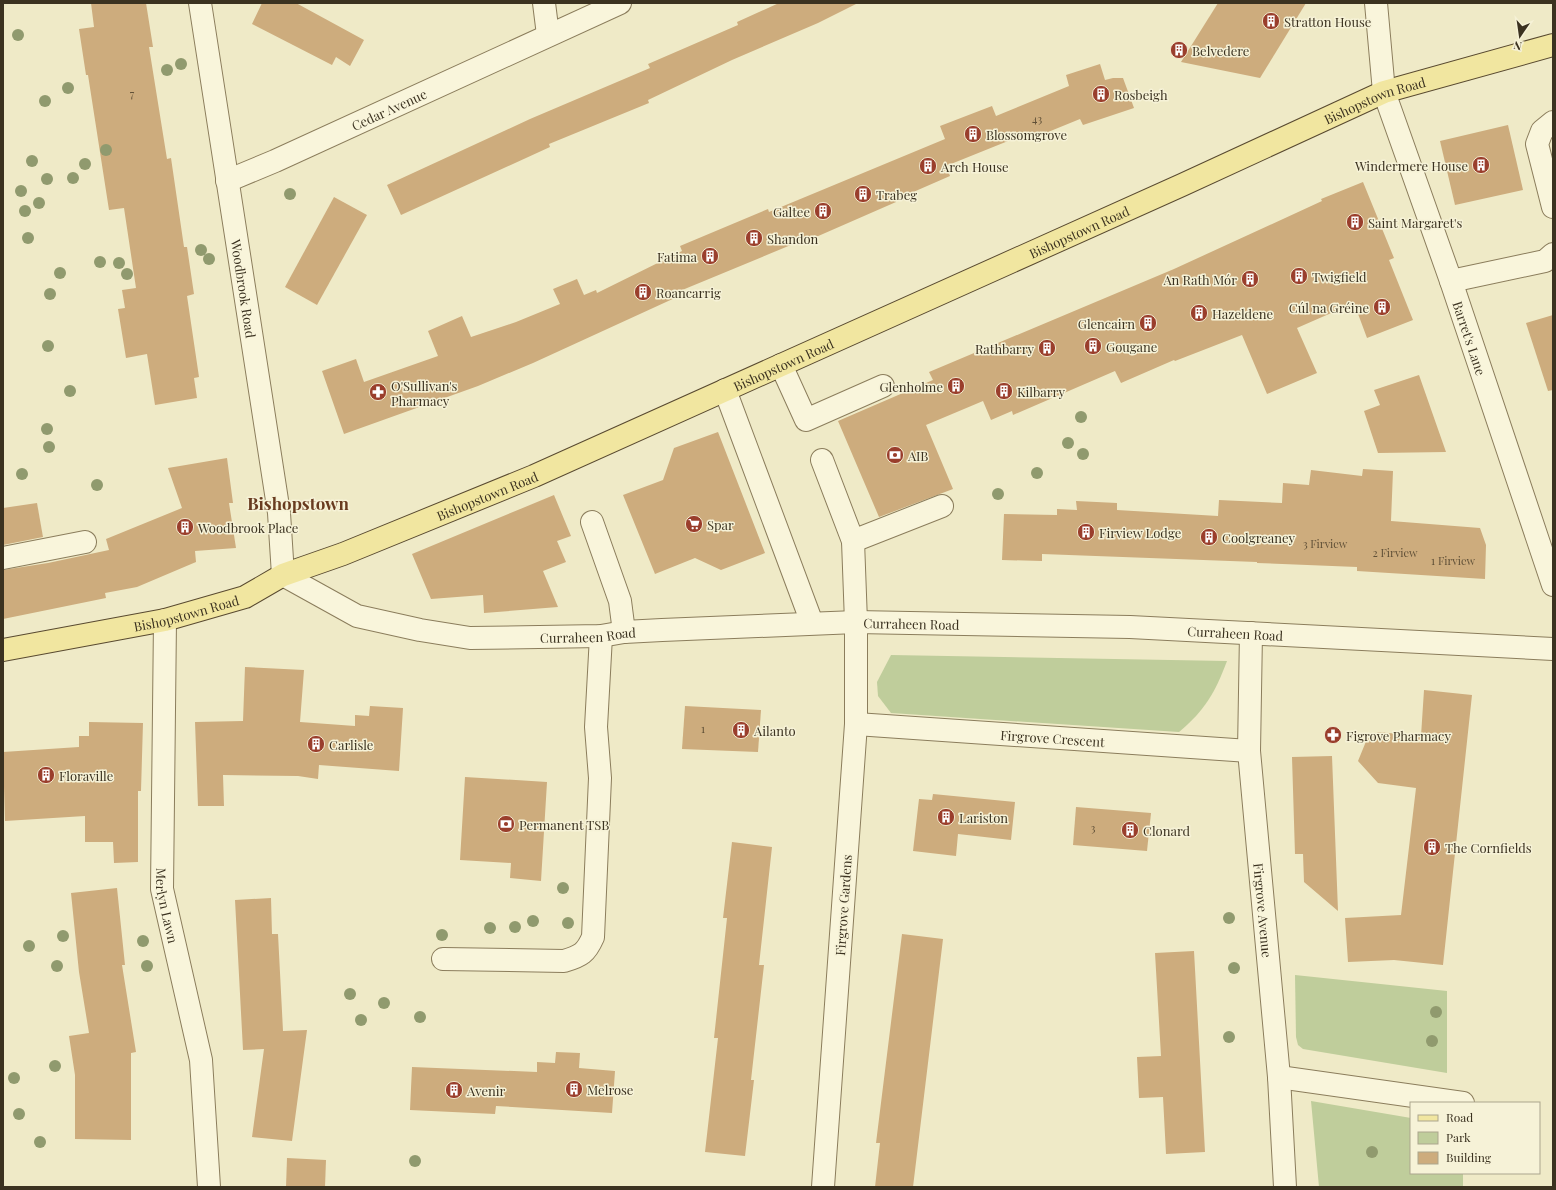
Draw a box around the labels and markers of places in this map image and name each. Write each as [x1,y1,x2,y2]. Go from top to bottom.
building icon: Stratton House [1261,11,1281,31]
place label: Stratton House [1284,13,1372,30]
building icon: Belvedere [1169,40,1189,60]
place label: Belvedere [1192,42,1250,59]
building icon: Rosbeigh [1091,84,1111,104]
place label: Rosbeigh [1114,86,1168,103]
building icon: Blossomgrove [963,124,983,144]
place label: Blossomgrove [986,126,1068,143]
building icon: Windermere House [1471,155,1491,175]
building icon: Arch House [918,156,938,176]
place label: Windermere House [1354,157,1468,174]
place label: Arch House [940,158,1009,175]
building icon: Trabeg [853,184,873,204]
place label: Trabeg [876,186,917,203]
building icon: Galtee [813,201,833,221]
place label: Galtee [773,203,810,220]
building icon: Saint Margaret's [1345,212,1365,232]
place label: Saint Margaret's [1368,214,1463,231]
building icon: Shandon [744,228,764,248]
place label: Shandon [767,230,819,247]
building icon: Fatima [700,246,720,266]
place label: Fatima [657,248,698,265]
building icon: Twigfield [1289,266,1309,286]
place label: Twigfield [1312,268,1367,285]
building icon: An Rath Mór [1240,269,1260,289]
place label: An Rath Mór [1162,271,1237,288]
building icon: Roancarrig [633,282,653,302]
place label: Roancarrig [656,284,721,301]
building icon: Cúl na Gréine [1372,297,1392,317]
place label: Cúl na Gréine [1289,299,1369,316]
building icon: Hazeldene [1189,303,1209,323]
place label: Hazeldene [1212,305,1273,322]
building icon: Glencairn [1138,313,1158,333]
place label: Glencairn [1078,315,1135,332]
building icon: Gougane [1083,336,1103,356]
building icon: Rathbarry [1037,338,1057,358]
place label: Gougane [1106,338,1158,355]
place label: Rathbarry [975,340,1034,357]
building icon: Glenholme [946,376,966,396]
place label: O'Sullivan's Pharmacy [391,377,458,409]
place label: Glenholme [880,378,943,395]
building icon: Kilbarry [994,381,1014,401]
pharmacy icon: O'Sullivan's Pharmacy [368,382,388,402]
place label: Kilbarry [1017,383,1065,400]
bank icon: AIB [885,445,905,465]
place label: AIB [907,447,928,464]
supermarket icon: Spar [684,514,704,534]
place label: Spar [707,516,734,533]
building icon: Woodbrook Place [175,517,195,537]
place label: Woodbrook Place [197,519,299,536]
building icon: Firview Lodge [1076,522,1096,542]
place label: Firview Lodge [1099,524,1182,541]
building icon: Coolgreaney [1199,527,1219,547]
place label: Coolgreaney [1222,529,1295,546]
building icon: Ailanto [731,720,751,740]
place label: Ailanto [753,722,796,739]
pharmacy icon: Figrove Pharmacy [1323,725,1343,745]
place label: Figrove Pharmacy [1346,727,1451,744]
building icon: Carlisle [306,734,326,754]
place label: Carlisle [329,736,374,753]
building icon: Floraville [36,765,56,785]
place label: Floraville [59,767,114,784]
building icon: Lariston [936,807,956,827]
place label: Lariston [959,809,1008,826]
bank icon: Permanent TSB [496,814,516,834]
place label: Permanent TSB [519,816,609,833]
building icon: Clonard [1120,820,1140,840]
place label: Clonard [1143,822,1190,839]
building icon: The Cornfields [1422,837,1442,857]
place label: The Cornfields [1445,839,1532,856]
building icon: Melrose [564,1079,584,1099]
building icon: Avenir [444,1080,464,1100]
place label: Melrose [587,1081,634,1098]
place label: Avenir [466,1082,506,1099]

